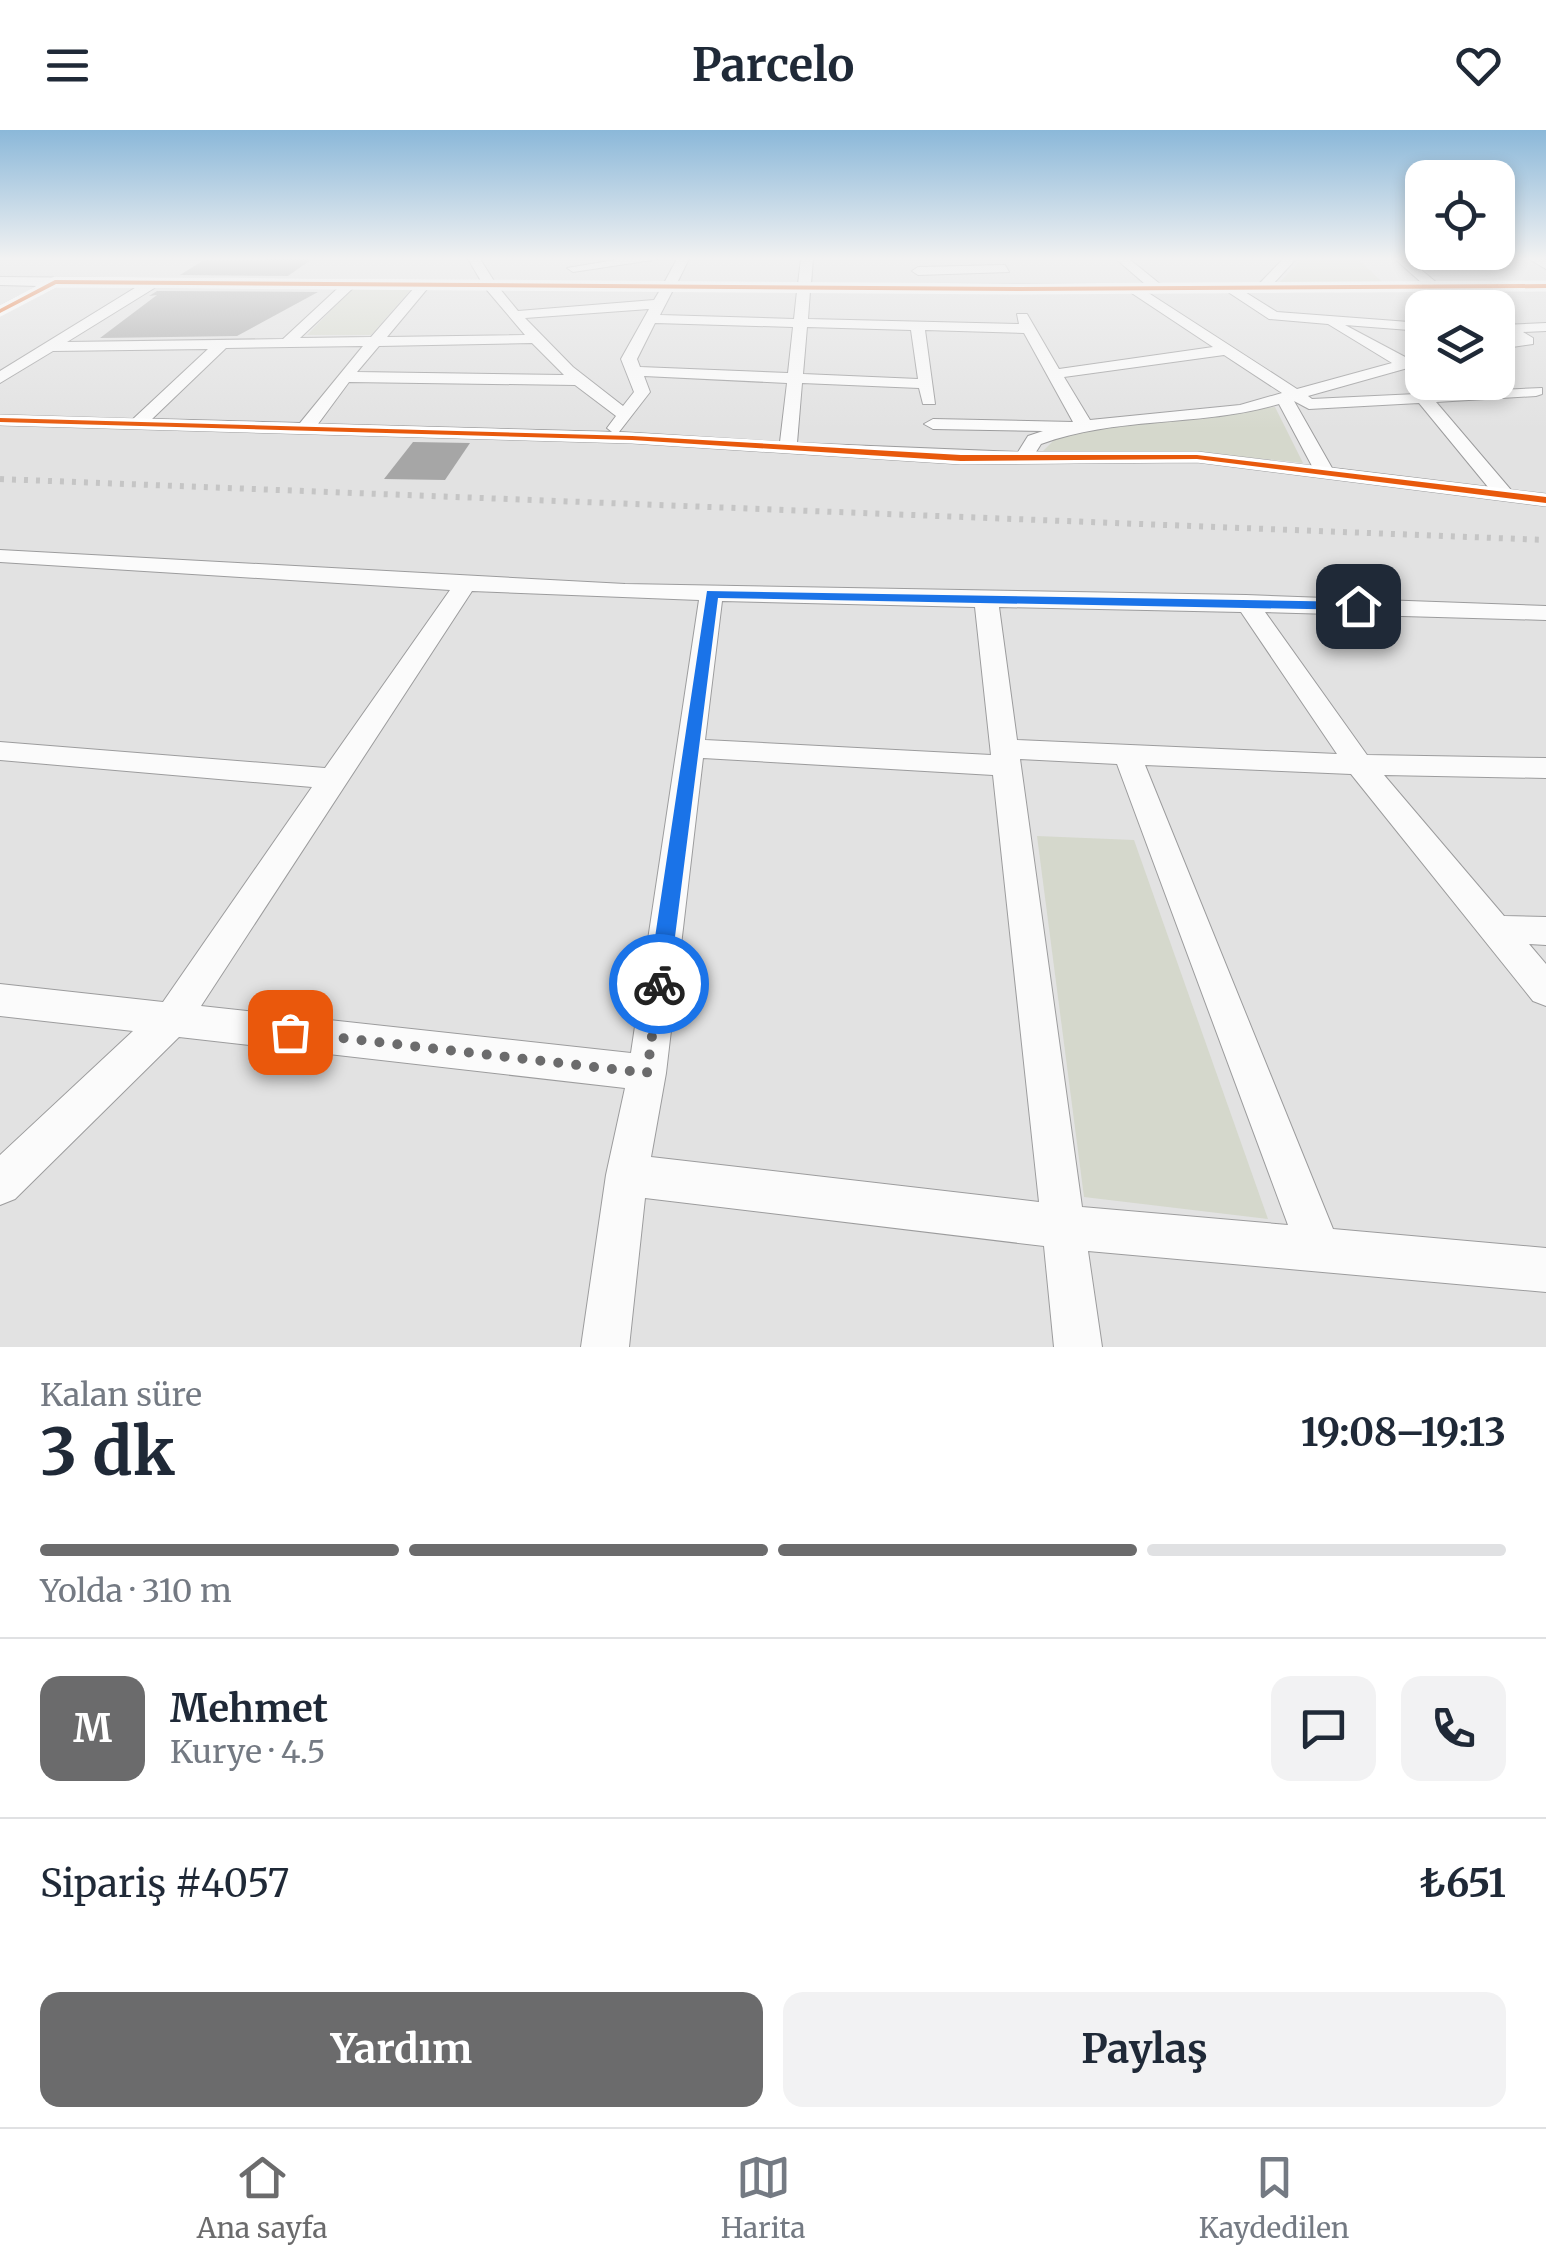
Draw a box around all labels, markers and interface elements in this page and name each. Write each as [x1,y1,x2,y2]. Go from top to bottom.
text: Parcelo [692,37,854,93]
icon: menu [40,38,95,93]
icon: heart [1451,38,1506,93]
map controls [1405,160,1515,400]
button: locate [1405,160,1515,270]
button: layers [1405,290,1515,400]
pin [1316,564,1401,649]
icon: home [1331,579,1386,634]
courier [609,934,709,1034]
icon: bike [632,957,687,1012]
pin [248,990,333,1075]
icon: bag [263,1005,318,1060]
text: Kalan süre [40,1375,202,1415]
text: 19:08–19:13 [1301,1409,1506,1456]
text: 3 dk [40,1411,175,1493]
text: Yolda · 310 m [40,1571,232,1611]
button: chat [1271,1676,1376,1781]
button: phone [1401,1676,1506,1781]
text: Mehmet [170,1685,328,1732]
text: M [73,1705,112,1752]
text: Kurye · 4.5 [170,1732,326,1772]
text: Sipariş #4057 [40,1860,289,1907]
text: ₺651 [1419,1860,1506,1907]
button: Yardım [40,1992,763,2107]
button: Paylaş [783,1992,1506,2107]
tab: Ana sayfa [197,2150,327,2246]
tab: Harita [721,2150,806,2246]
tab: Kaydedilen [1199,2150,1349,2246]

